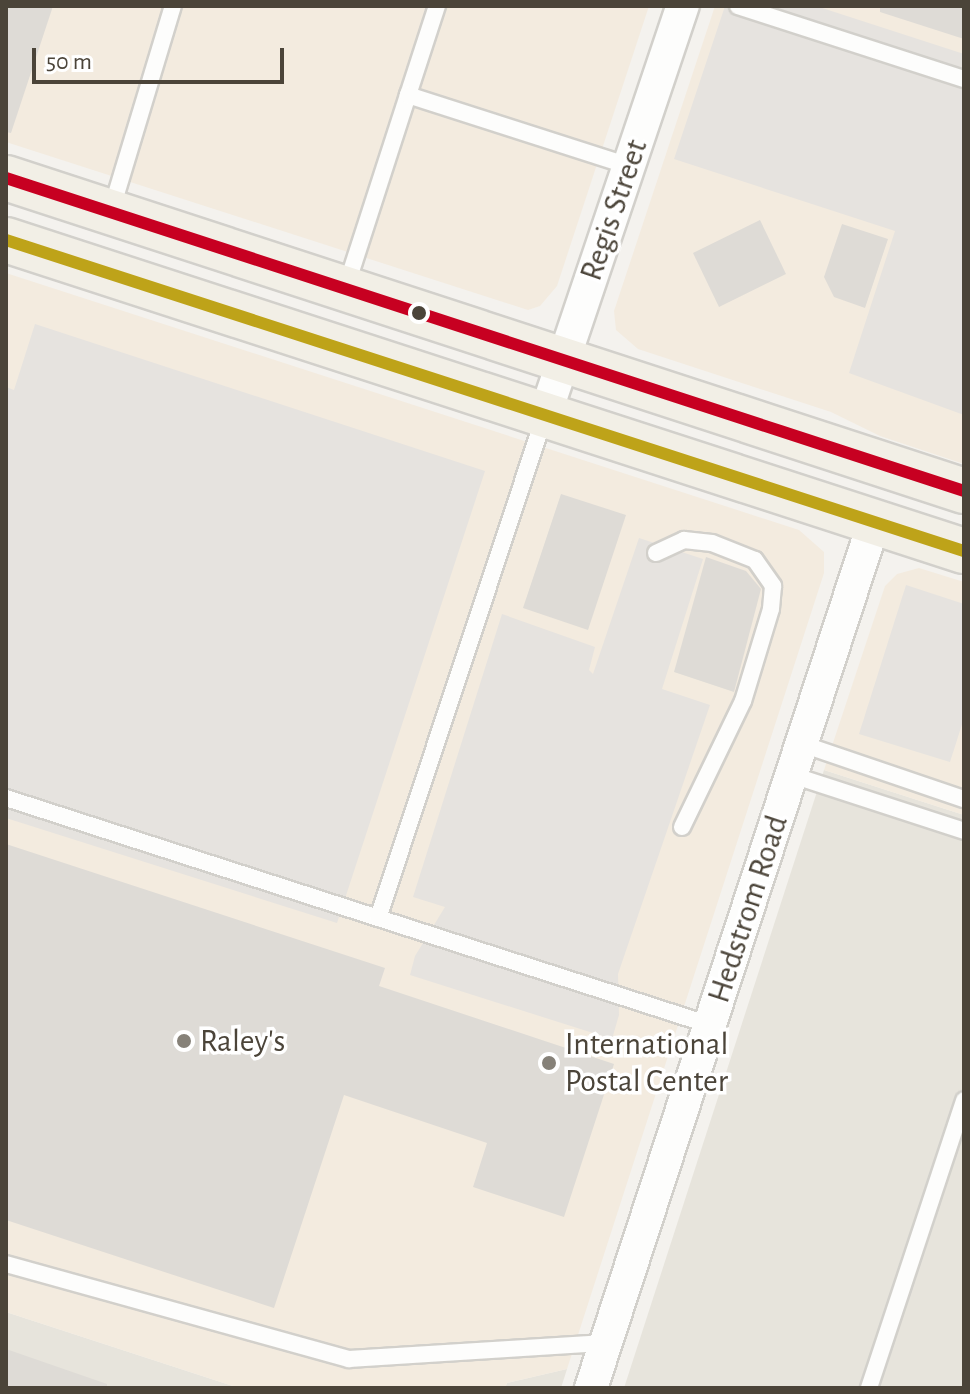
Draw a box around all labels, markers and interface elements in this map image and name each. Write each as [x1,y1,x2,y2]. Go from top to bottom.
scale bar [36,32,288,82]
text: 50 m [46,50,92,74]
street label: Regis Street [572,134,656,286]
unlabelled marker [411,305,427,321]
street label: Hedstrom Road [700,810,796,1008]
place label: Raley's [200,1022,285,1060]
place label: International Postal Center [565,1026,728,1101]
marker: Raley's [175,1032,193,1050]
marker: International Postal Center [540,1054,558,1072]

